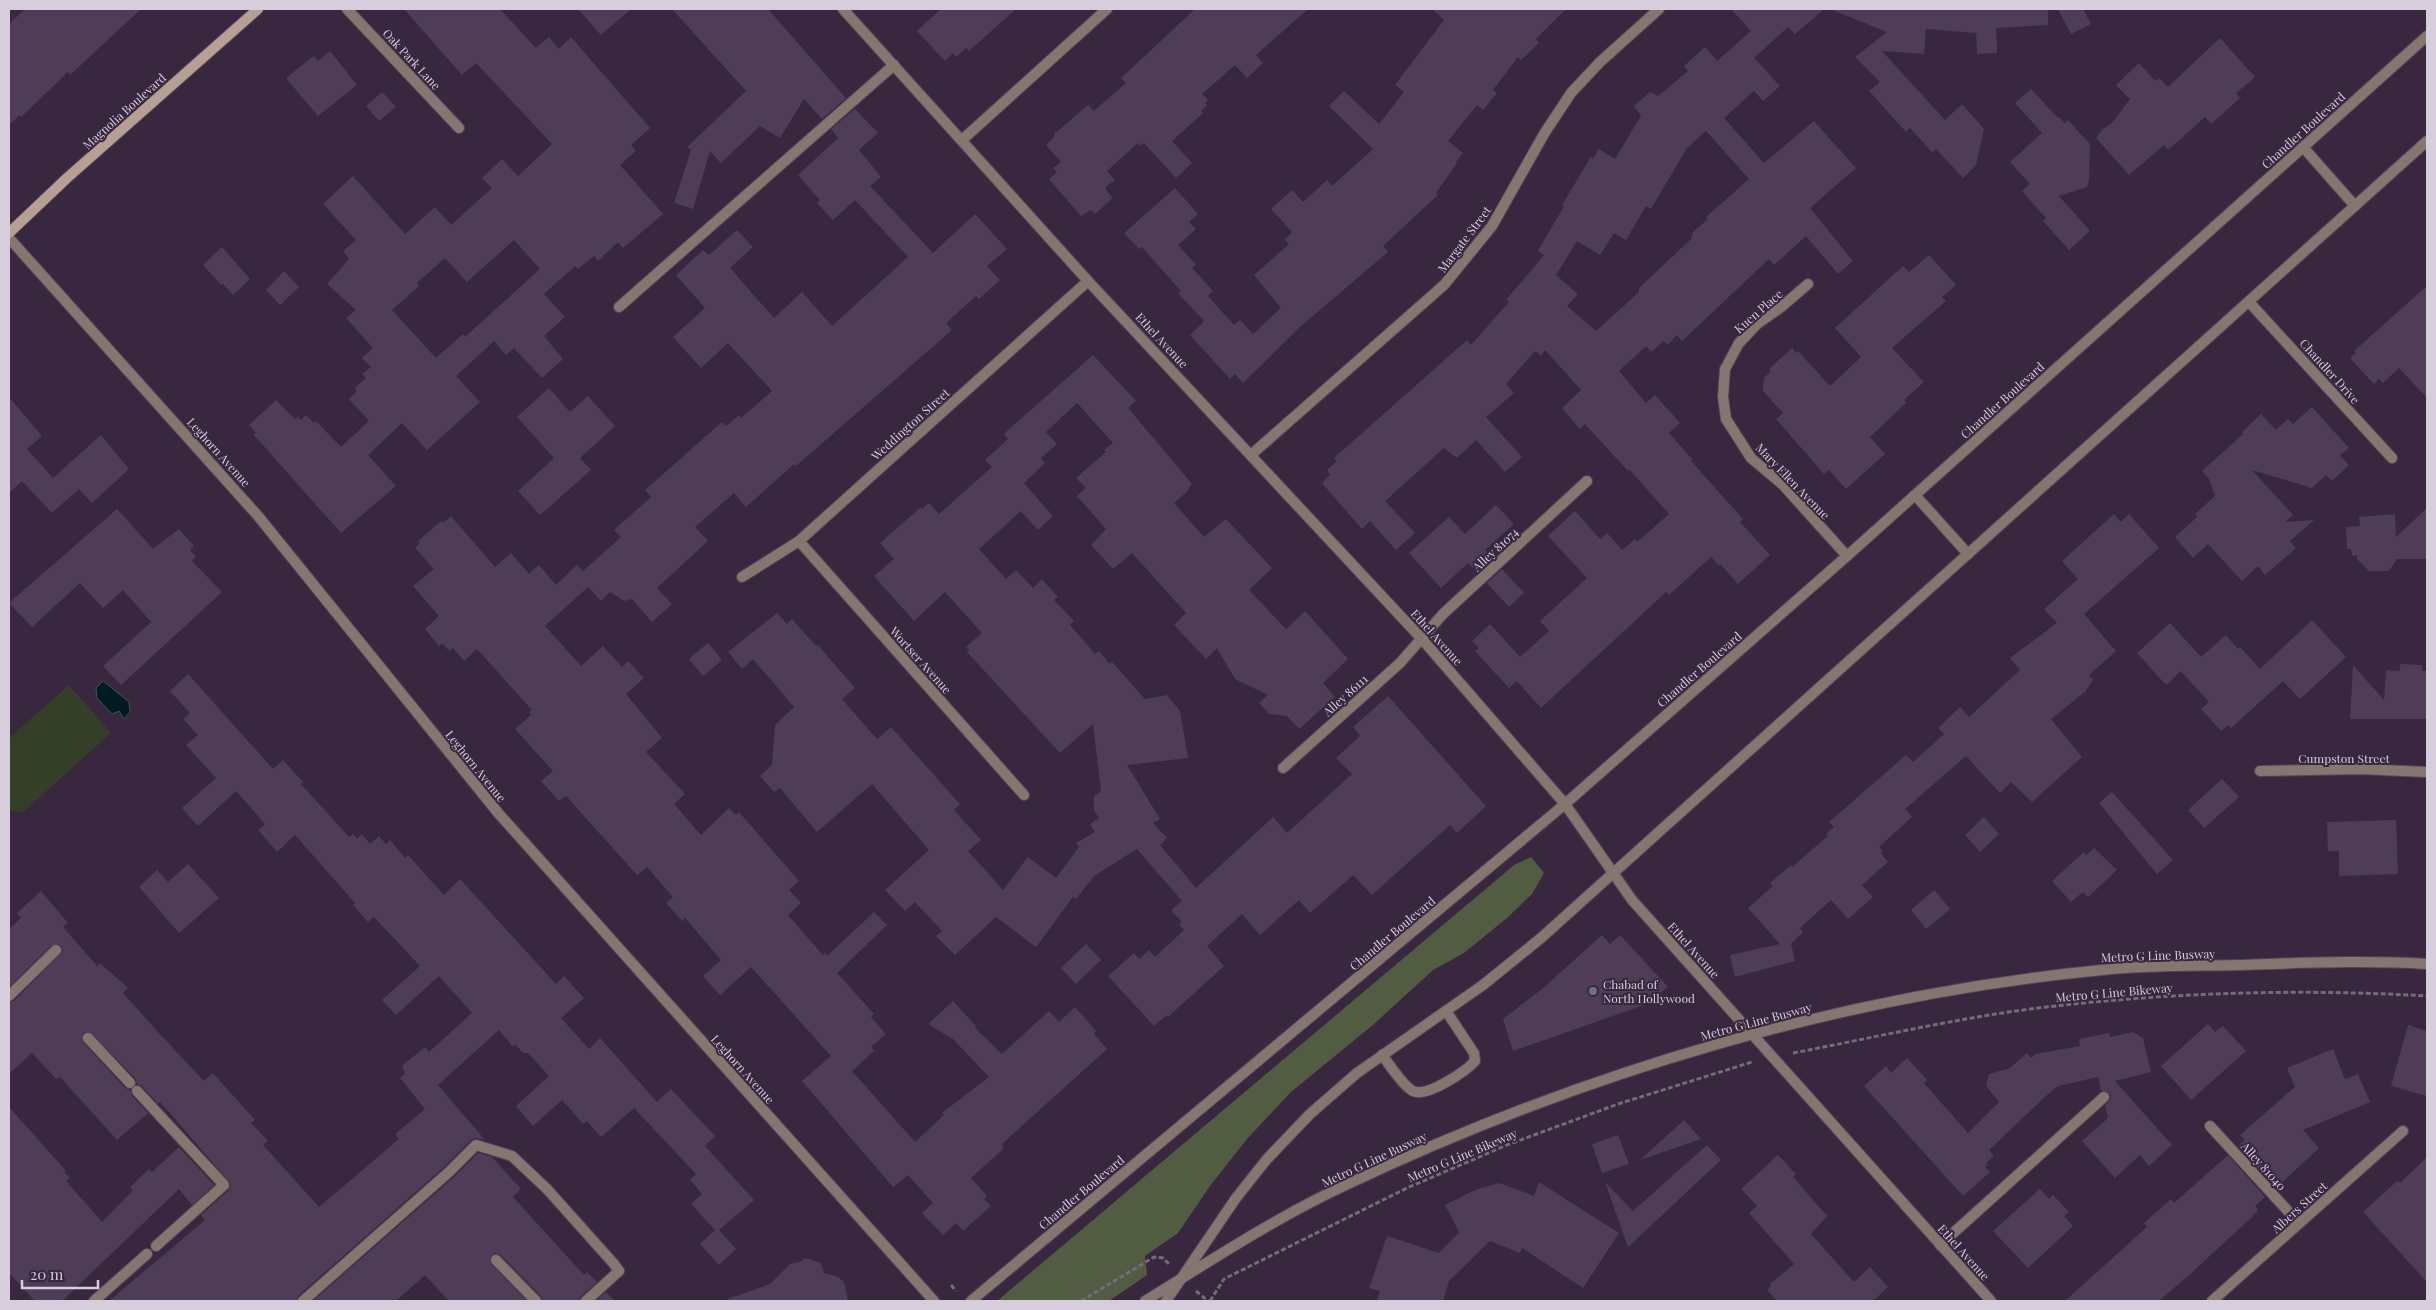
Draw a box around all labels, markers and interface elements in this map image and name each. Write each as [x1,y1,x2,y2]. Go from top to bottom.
street label: Oak Park Lane [380,25,444,93]
street label: Magnolia Boulevard [79,69,169,153]
street label: Chandler Boulevard [2258,88,2348,172]
street label: Margate Street [1434,202,1495,276]
street label: Kuen Place [1730,286,1786,336]
street label: Ethel Avenue [1132,309,1192,371]
street label: Chandler Drive [2297,335,2363,407]
street label: Chandler Boulevard [1957,358,2047,442]
street label: Weddington Street [867,384,953,464]
street label: Leghorn Avenue [184,414,254,490]
street label: Mary Ellen Avenue [1753,440,1833,522]
street label: Alley 81074 [1468,524,1521,575]
street label: Ethel Avenue [1408,606,1466,668]
street label: Wortser Avenue [886,622,955,697]
street label: Chandler Boulevard [1653,628,1745,710]
street label: Alley 86111 [1319,670,1371,720]
street label: Leghorn Avenue [442,727,510,805]
street label: Cumpston Street [2298,750,2390,766]
street label: Chandler Boulevard [1346,892,1438,974]
street label: Ethel Avenue [1665,919,1723,981]
street label: Metro G Line Busway [2101,945,2215,965]
place label: Chabad of North Hollywood [1603,976,1695,1006]
street label: Metro G Line Bikeway [2055,979,2173,1005]
marker: Chabad of North Hollywood [1587,985,1599,997]
street label: Metro G Line Busway [1699,998,1813,1044]
street label: Leghorn Avenue [708,1031,778,1107]
street label: Metro G Line Bikeway [1405,1125,1519,1185]
street label: Metro G Line Busway [1319,1128,1429,1190]
street label: Alley 81040 [2237,1138,2290,1194]
street label: Chandler Boulevard [1035,1151,1127,1233]
street label: Albers Street [2267,1177,2331,1237]
street label: Ethel Avenue [1935,1221,1993,1283]
scale bar [22,1258,99,1290]
text: 20 m [30,1264,64,1284]

